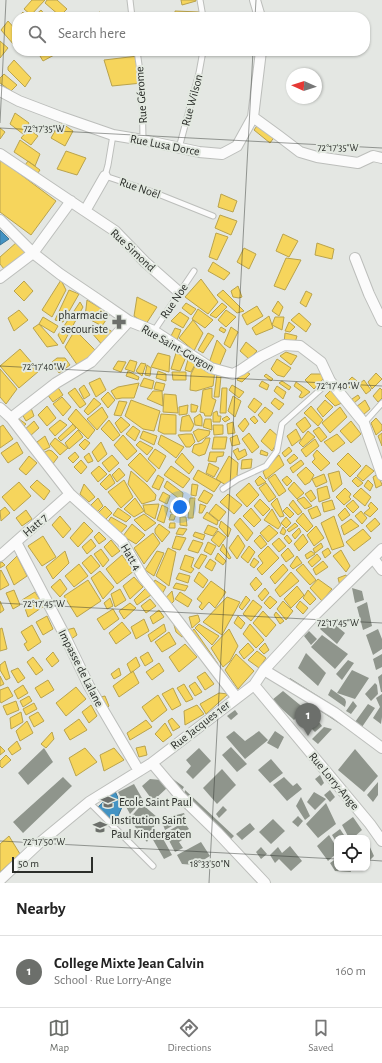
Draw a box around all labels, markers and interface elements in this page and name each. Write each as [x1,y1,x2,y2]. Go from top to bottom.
search box [12,12,370,56]
icon: search [26,23,48,45]
text: Search here [58,26,126,41]
street label: Rue Gérome [133,66,149,124]
north arrow [286,68,322,104]
street label: Rue Wilson [179,73,205,127]
text: 72°17'35"W [23,124,65,134]
street label: Rue Lusa Dorce [129,132,201,158]
text: 72°17'35"W [317,143,359,153]
street label: Rue Noël [118,175,162,201]
street label: Rue Simond [108,226,158,274]
street label: Rue Noe [158,281,190,321]
place label: pharmacie secouriste [58,309,108,335]
pharmacy icon: pharmacie secouriste [111,314,127,330]
street label: Rue Saint-Gorgon [140,322,216,374]
text: 72°17'40"W [23,362,66,372]
text: 72°17'40"W [317,381,360,391]
your location [170,497,190,517]
street label: Hatt 7 [20,511,50,539]
street label: Hatt 4 [118,542,144,573]
text: 72°17'45"W [23,599,65,609]
text: 72°17'45"W [317,618,359,628]
street label: Impasse de Lalane [56,627,106,709]
street label: Rue Jacques 1er [168,698,232,752]
pin: 1 [295,703,321,736]
street label: Rue Lorry-Ange [306,750,361,813]
school or university icon: Ecole Saint Paul [100,794,116,810]
place label: Ecole Saint Paul [119,796,192,808]
place label: Institution Saint Paul Kindergaten [111,814,191,840]
school or university icon: Institution Saint Paul Kindergaten [92,819,108,835]
map controls [334,835,370,871]
button: locate [334,835,370,871]
text: 72°17'50"W [23,837,65,847]
scale bar [12,855,93,874]
text: 50 m [18,858,39,869]
text: 18°33'50"N [190,859,230,869]
text: Nearby [16,900,66,917]
text: College Mixte Jean Calvin [54,956,204,971]
text: 1 [27,965,31,978]
text: 160 m [336,965,366,978]
text: School · Rue Lorry-Ange [54,974,172,987]
tab: Map [48,1017,70,1054]
tab: Directions [167,1017,211,1054]
tab: Saved [308,1017,333,1054]

